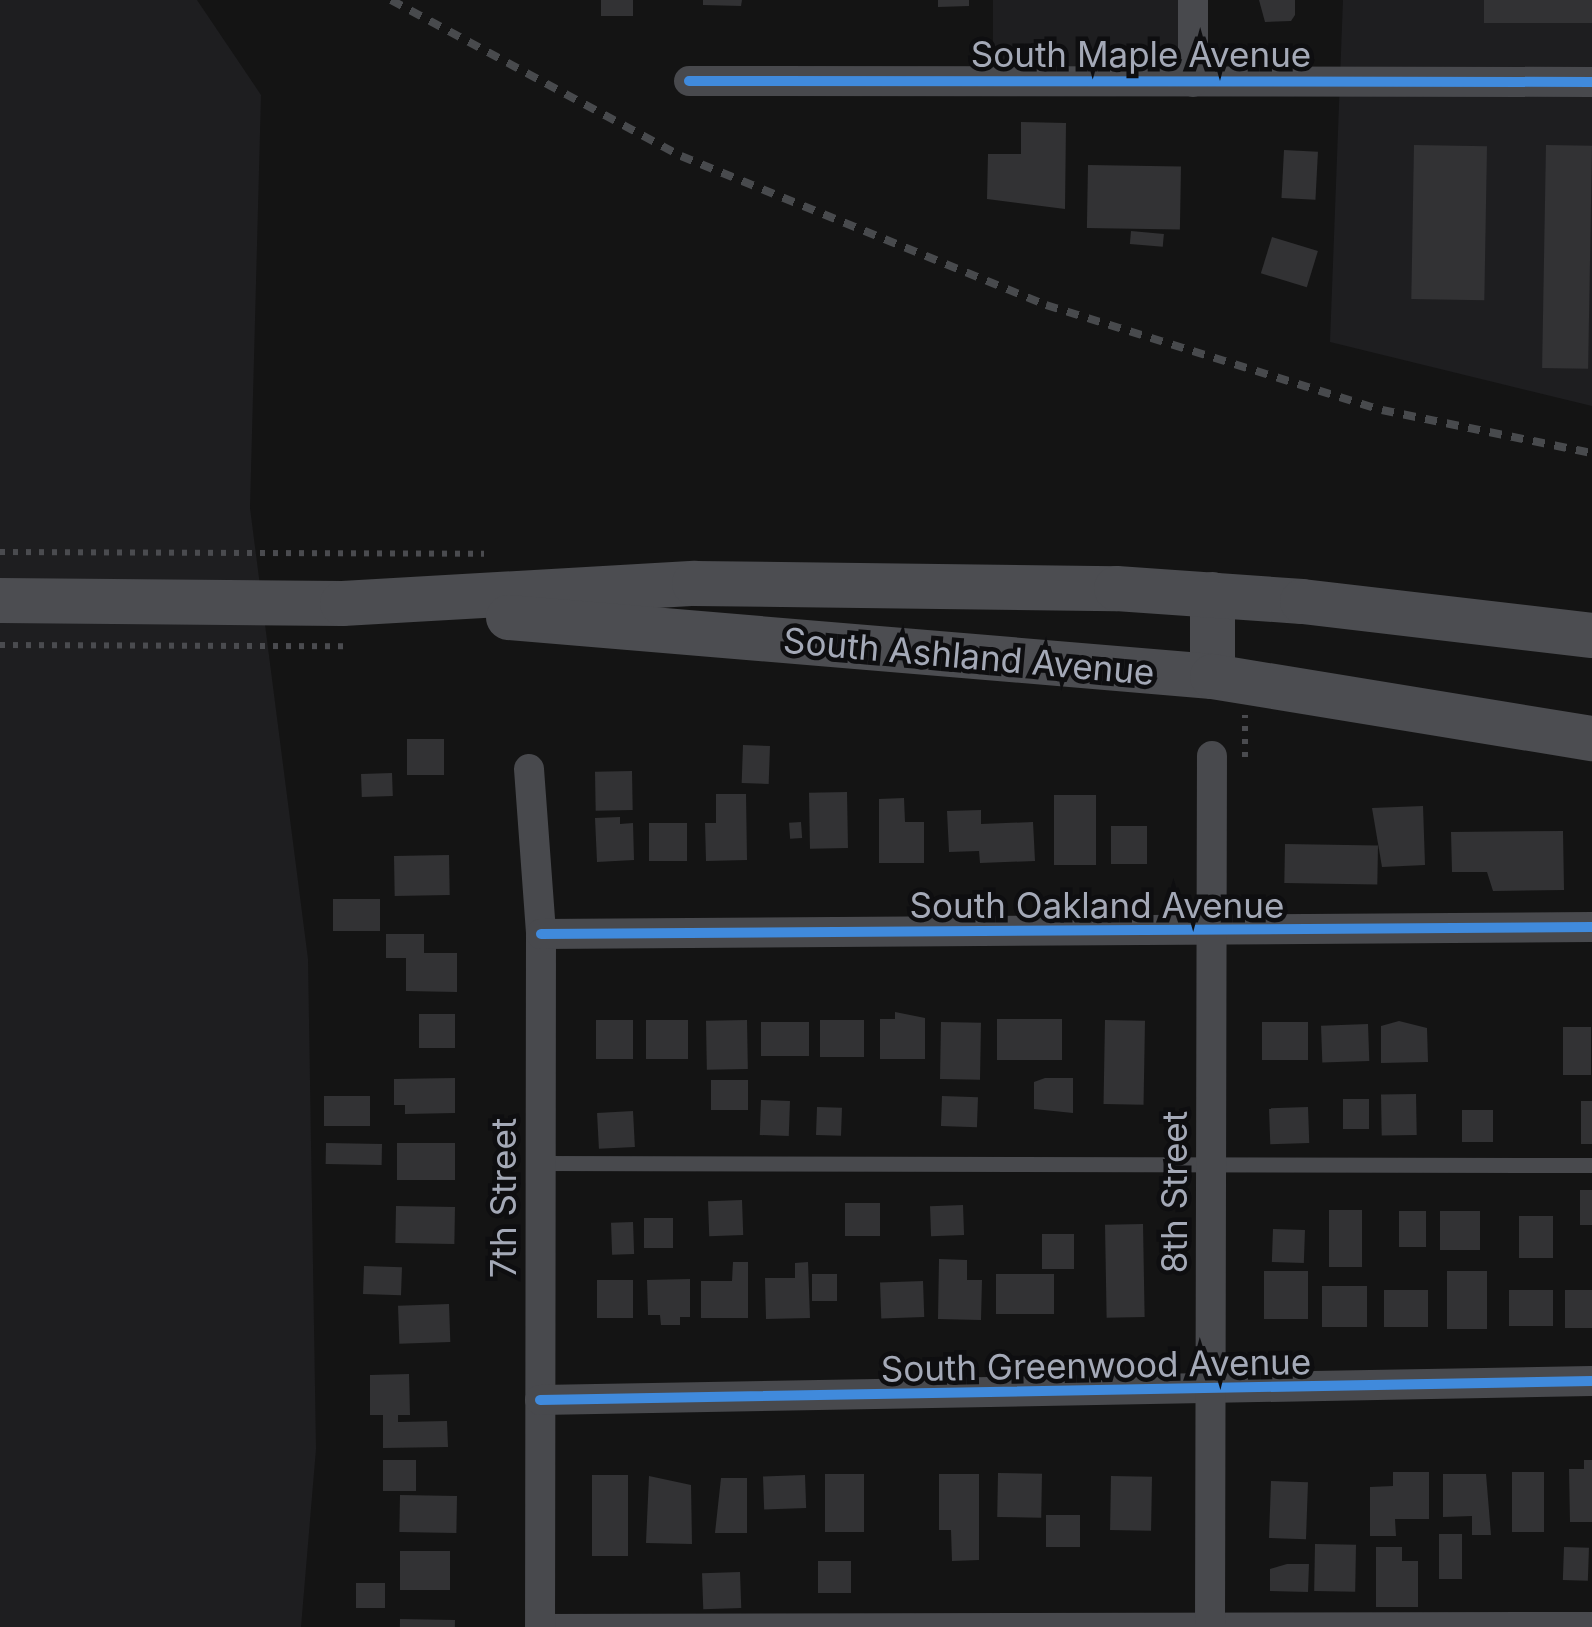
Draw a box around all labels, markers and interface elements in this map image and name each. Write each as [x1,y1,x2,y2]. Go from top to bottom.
street label: South Maple Avenue [971,33,1311,75]
street label: South Ashland Avenue [782,619,1156,693]
street label: South Oakland Avenue [910,884,1284,926]
street label: 8th Street [1153,1111,1195,1273]
street label: 7th Street [482,1118,524,1278]
street label: South Greenwood Avenue [880,1340,1312,1390]

